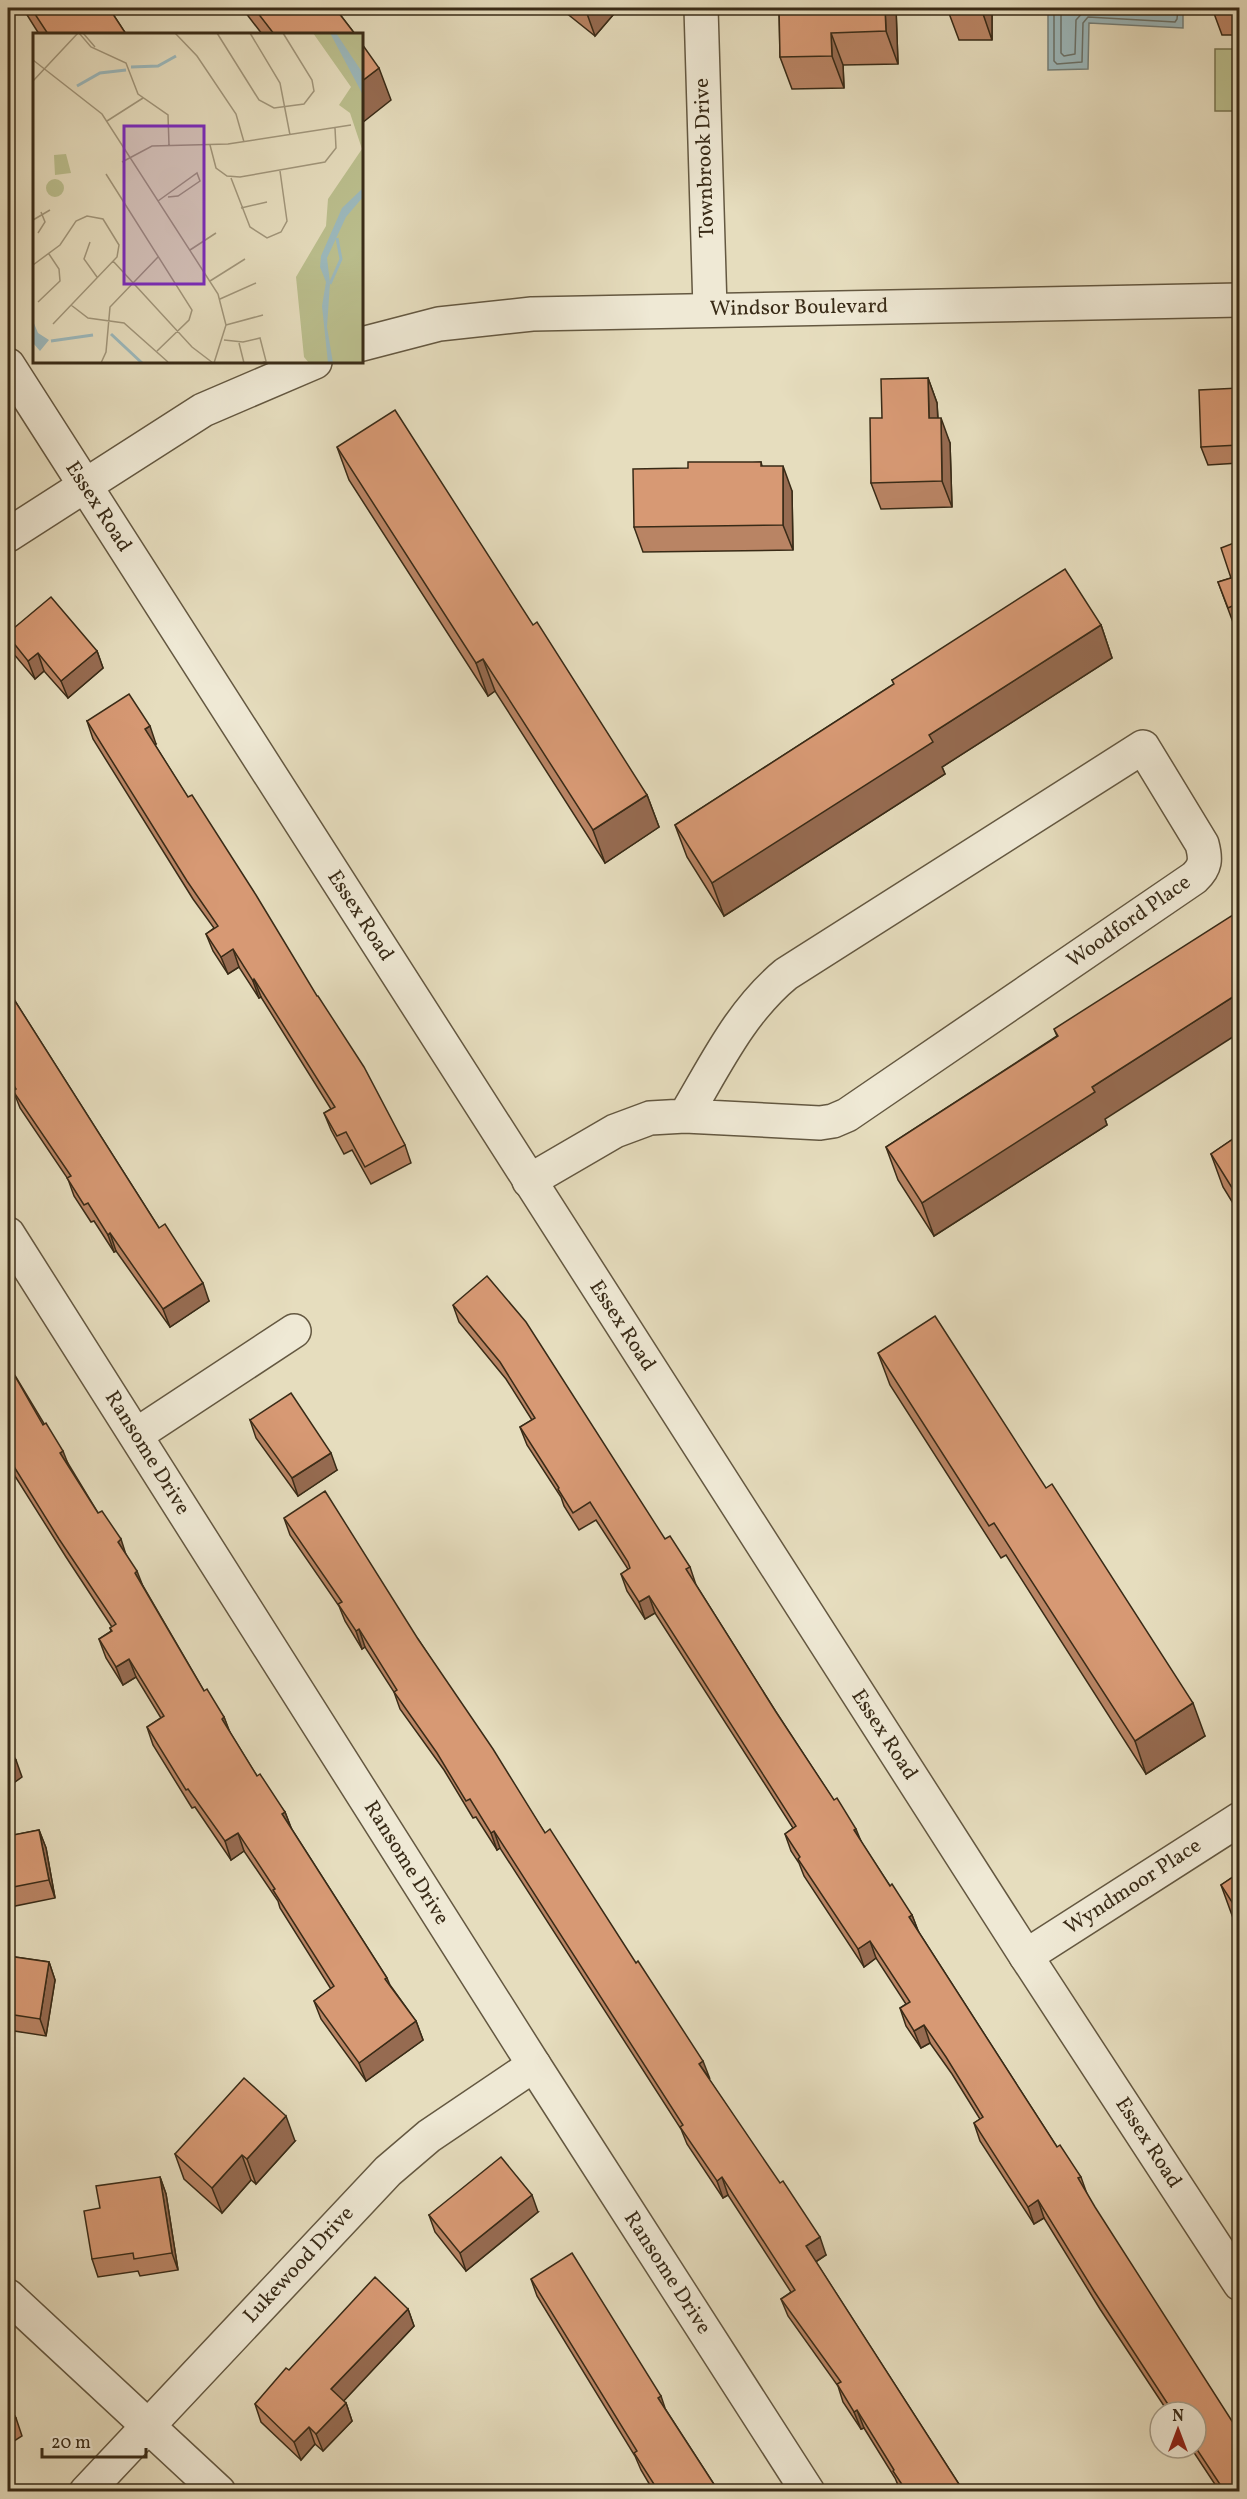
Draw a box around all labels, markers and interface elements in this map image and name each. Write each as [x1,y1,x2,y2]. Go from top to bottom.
inset map [33,33,363,363]
street label: Townbrook Drive [688,78,722,238]
street label: Windsor Boulevard [709,292,889,324]
street label: Essex Road [58,456,138,558]
street label: Essex Road [320,865,400,967]
street label: Woodford Place [1061,868,1197,975]
street label: Essex Road [582,1275,662,1377]
street label: Ransome Drive [97,1385,197,1521]
street label: Essex Road [844,1684,924,1786]
street label: Ransome Drive [356,1795,456,1931]
street label: Wyndmoor Place [1059,1832,1207,1942]
street label: Essex Road [1108,2092,1188,2194]
street label: Lukewood Drive [237,2200,361,2330]
street label: Ransome Drive [616,2206,718,2340]
north arrow [1148,2400,1208,2460]
text: N [1172,2406,1184,2428]
scale bar [42,2421,146,2459]
text: 20 m [51,2431,91,2456]

